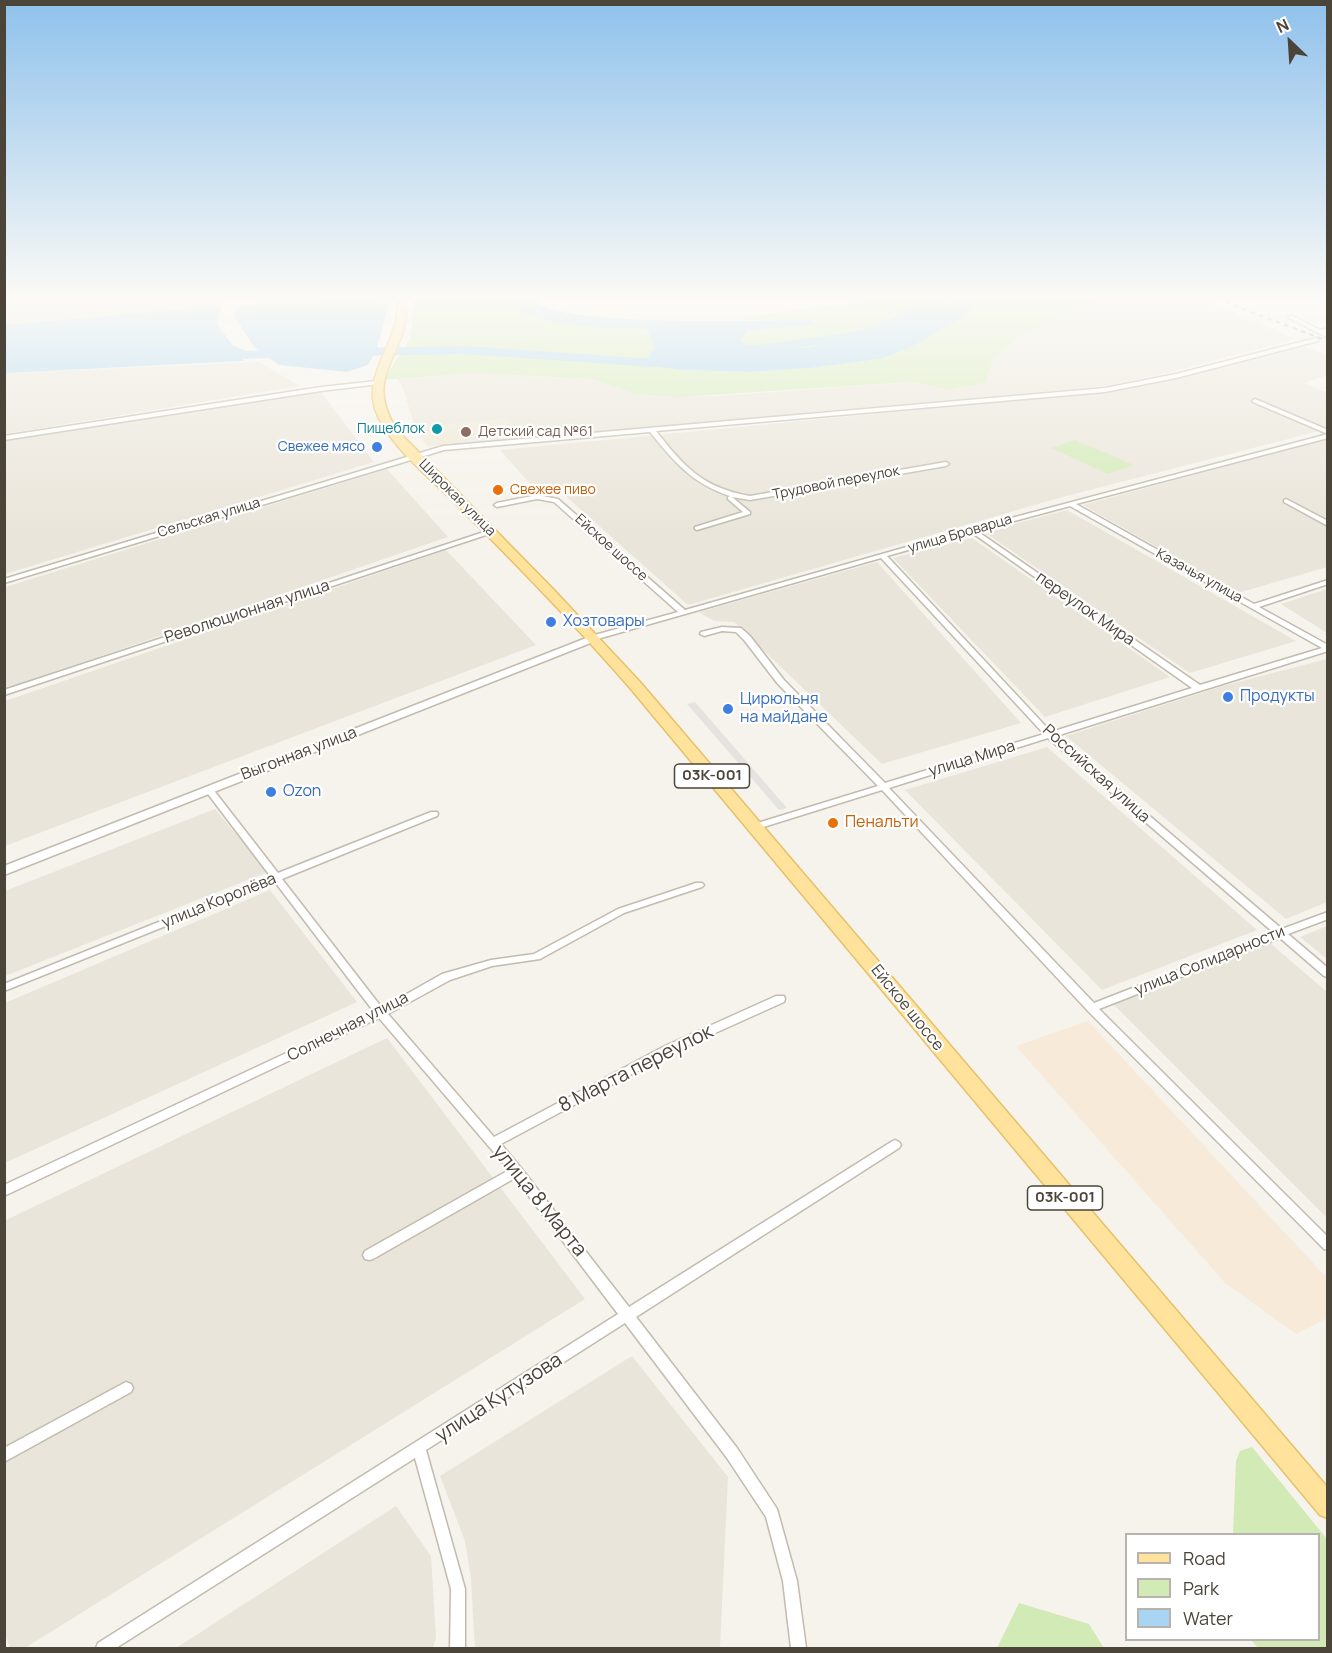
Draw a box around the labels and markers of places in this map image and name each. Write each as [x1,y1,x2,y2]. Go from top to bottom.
place label: Пищеблок [357,421,425,437]
marker: Пищеблок [430,422,444,436]
place label: Детский сад №61 [478,424,593,440]
marker: Детский сад №61 [459,425,473,439]
place label: Свежее мясо [278,439,365,455]
marker: Свежее мясо [370,440,384,454]
place label: Свежее пиво [510,482,596,498]
marker: Свежее пиво [491,483,505,497]
place label: Хозтовары [563,612,645,632]
marker: Хозтовары [544,615,558,629]
place label: Продукты [1240,687,1315,707]
place label: Цирюльня на майдане [740,690,828,728]
marker: Продукты [1221,690,1235,704]
marker: Цирюльня на майдане [721,702,735,716]
place label: Ozon [283,782,321,802]
marker: Ozon [264,785,278,799]
place label: Пенальти [845,813,919,833]
marker: Пенальти [826,816,840,830]

